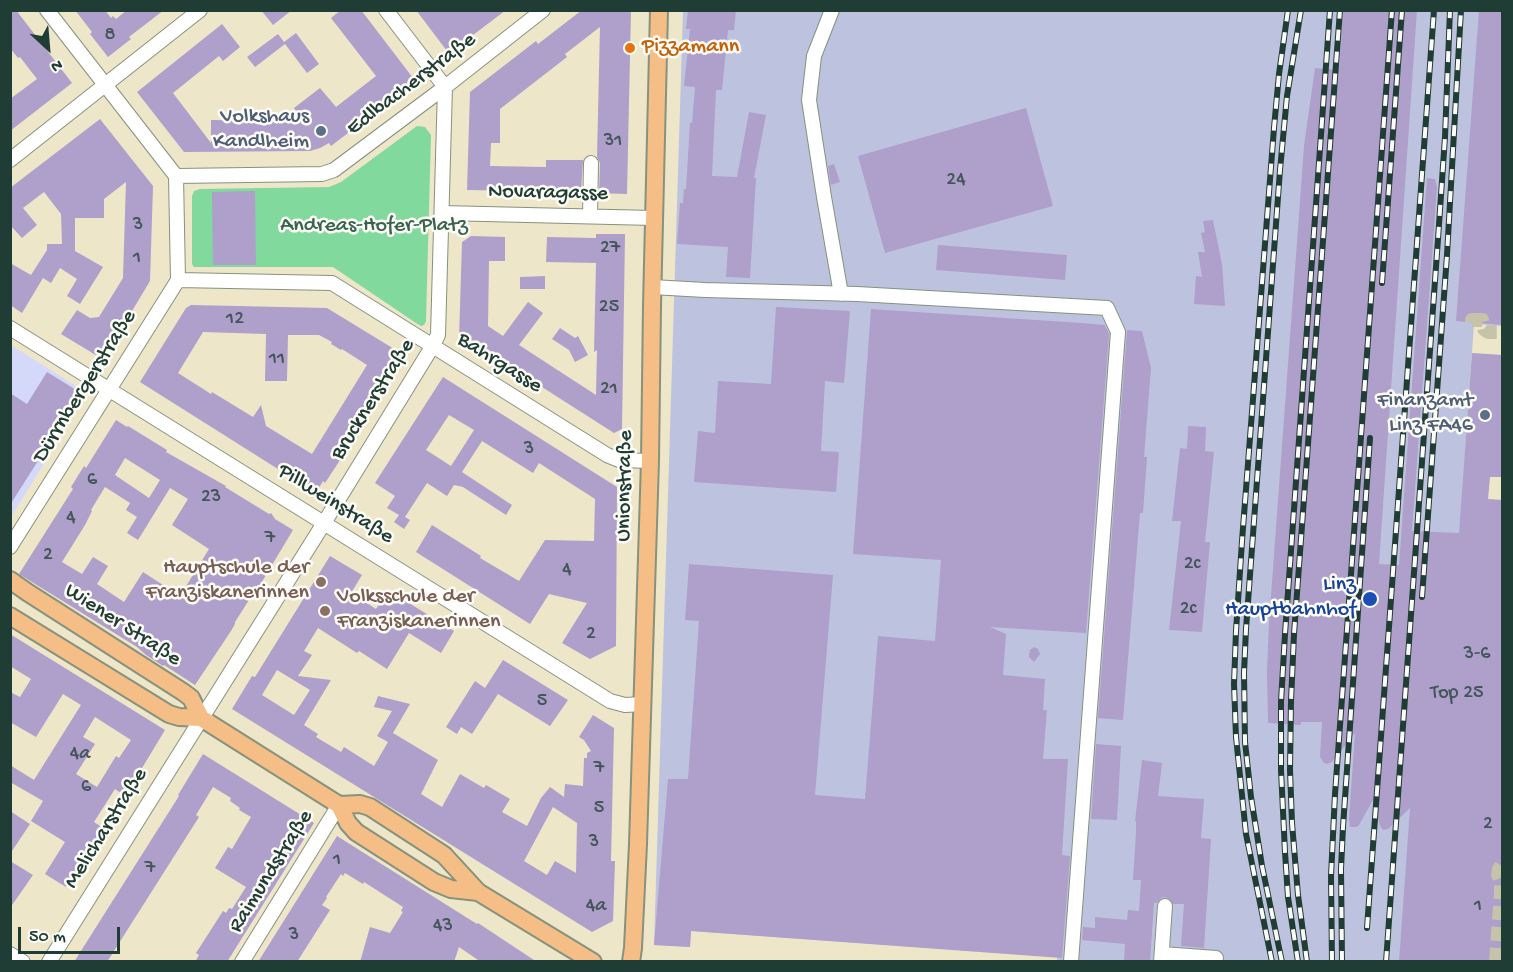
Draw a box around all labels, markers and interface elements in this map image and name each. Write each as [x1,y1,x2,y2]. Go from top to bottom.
north arrow [18,18,78,78]
house number: 8 [105,24,115,48]
street label: Edlbacherstraße [342,28,482,142]
place label: Pizzamann [642,35,739,61]
marker: Pizzamann [623,41,637,55]
text: N [47,54,65,75]
place label: Volkshaus Kandlheim [213,105,309,156]
marker: Volkshaus Kandlheim [314,124,328,138]
house number: 31 [604,130,622,154]
house number: 24 [946,169,966,193]
street label: Novaragasse [488,180,608,208]
house number: 3 [133,214,143,238]
park label: Andreas-Hofer-Platz [280,214,468,240]
house number: 27 [600,237,620,261]
house number: 1 [133,247,141,271]
house number: 25 [599,296,619,320]
street label: Dürrnbergerstraße [28,306,144,468]
house number: 12 [226,308,244,332]
street label: Bahrgasse [452,328,546,400]
street label: Brucknerstraße [326,334,422,466]
house number: 11 [269,348,285,372]
house number: 21 [600,378,618,402]
place label: Finanzamt Linz FA46 [1377,389,1473,440]
marker: Finanzamt Linz FA46 [1478,408,1492,422]
street label: Unionstraße [612,430,640,542]
house number: 3 [524,438,534,462]
street label: Pillweinstraße [272,459,398,551]
house number: 6 [87,469,97,493]
house number: 23 [201,486,221,510]
house number: 4 [66,507,76,531]
house number: 7 [265,527,275,551]
house number: 2 [43,544,53,568]
house number: 2c [1184,553,1200,577]
place label: Hauptschule der Franziskanerinnen [146,556,309,608]
house number: 4 [562,559,572,583]
place label: Linz Hauptbahnhof [1225,573,1356,624]
marker: Hauptschule der Franziskanerinnen [314,575,328,589]
street label: Wiener Straße [59,579,185,673]
place label: Volksschule der Franziskanerinnen [337,585,500,636]
marker: Linz Hauptbahnhof [1361,590,1379,608]
house number: 2c [1180,598,1196,622]
marker: Volksschule der Franziskanerinnen [318,604,332,618]
house number: 2 [586,623,596,647]
house number: 3-6 [1464,643,1490,667]
house number: Top 25 [1431,682,1483,706]
house number: 5 [537,690,547,714]
house number: 4a [70,743,90,767]
house number: 7 [594,757,604,781]
street label: Melicharstraße [59,764,155,894]
house number: 6 [81,776,91,800]
house number: 5 [594,797,604,821]
street label: Raimundstraße [224,806,320,938]
house number: 2 [1483,813,1493,837]
house number: 3 [589,831,599,855]
house number: 1 [333,849,341,873]
house number: 7 [145,857,155,881]
house number: 4a [586,895,606,919]
house number: 1 [1474,895,1482,919]
scale bar [21,915,123,953]
house number: 43 [433,915,453,939]
house number: 3 [289,924,299,948]
text: 50 m [29,927,66,948]

